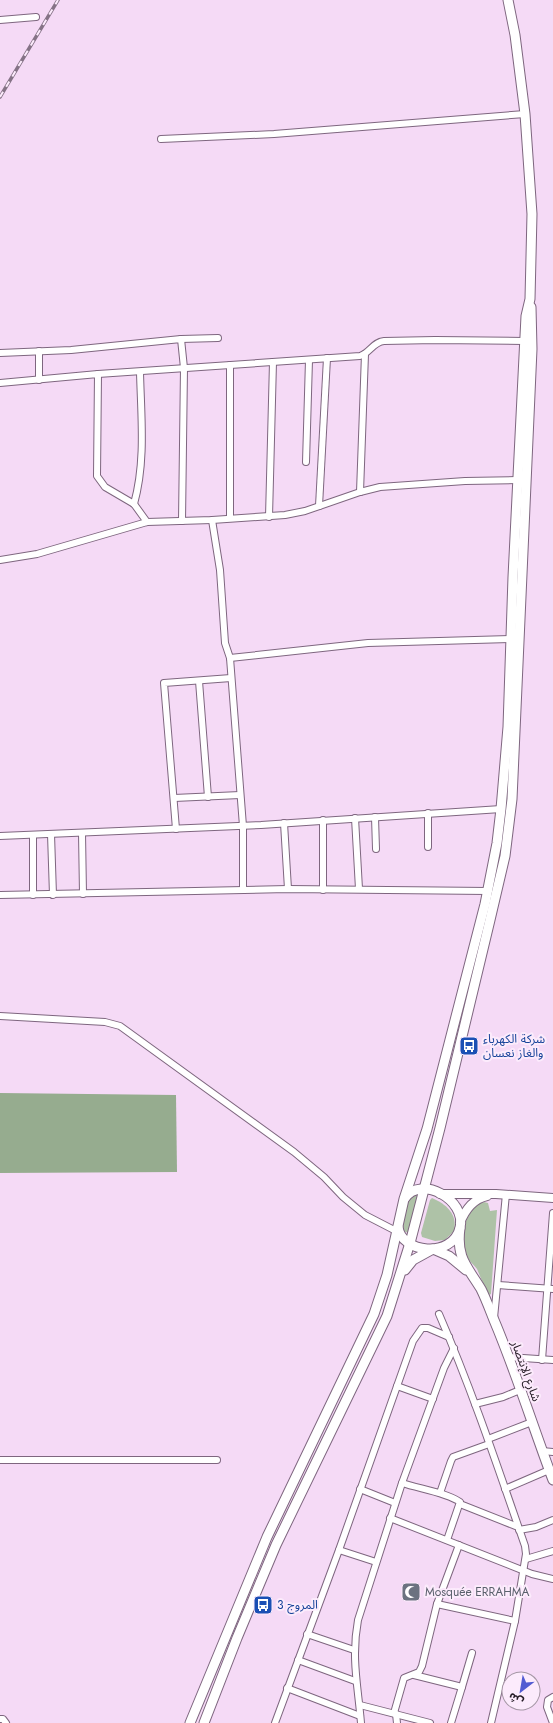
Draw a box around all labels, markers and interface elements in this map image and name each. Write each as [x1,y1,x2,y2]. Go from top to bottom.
place label: شركة الكهرباء والغاز نعسان [483,1030,545,1062]
bus stop icon: شركة الكهرباء والغاز نعسان [458,1035,480,1057]
street label: شارع الإنتصار [506,1337,545,1404]
mosque icon: Mosquée ERRAHMA [400,1581,422,1603]
place label: Mosquée ERRAHMA [425,1583,529,1601]
bus stop icon: المروج 3 [252,1594,274,1616]
place label: المروج 3 [277,1596,318,1614]
north arrow [501,1671,541,1711]
text: ش [505,1689,526,1710]

